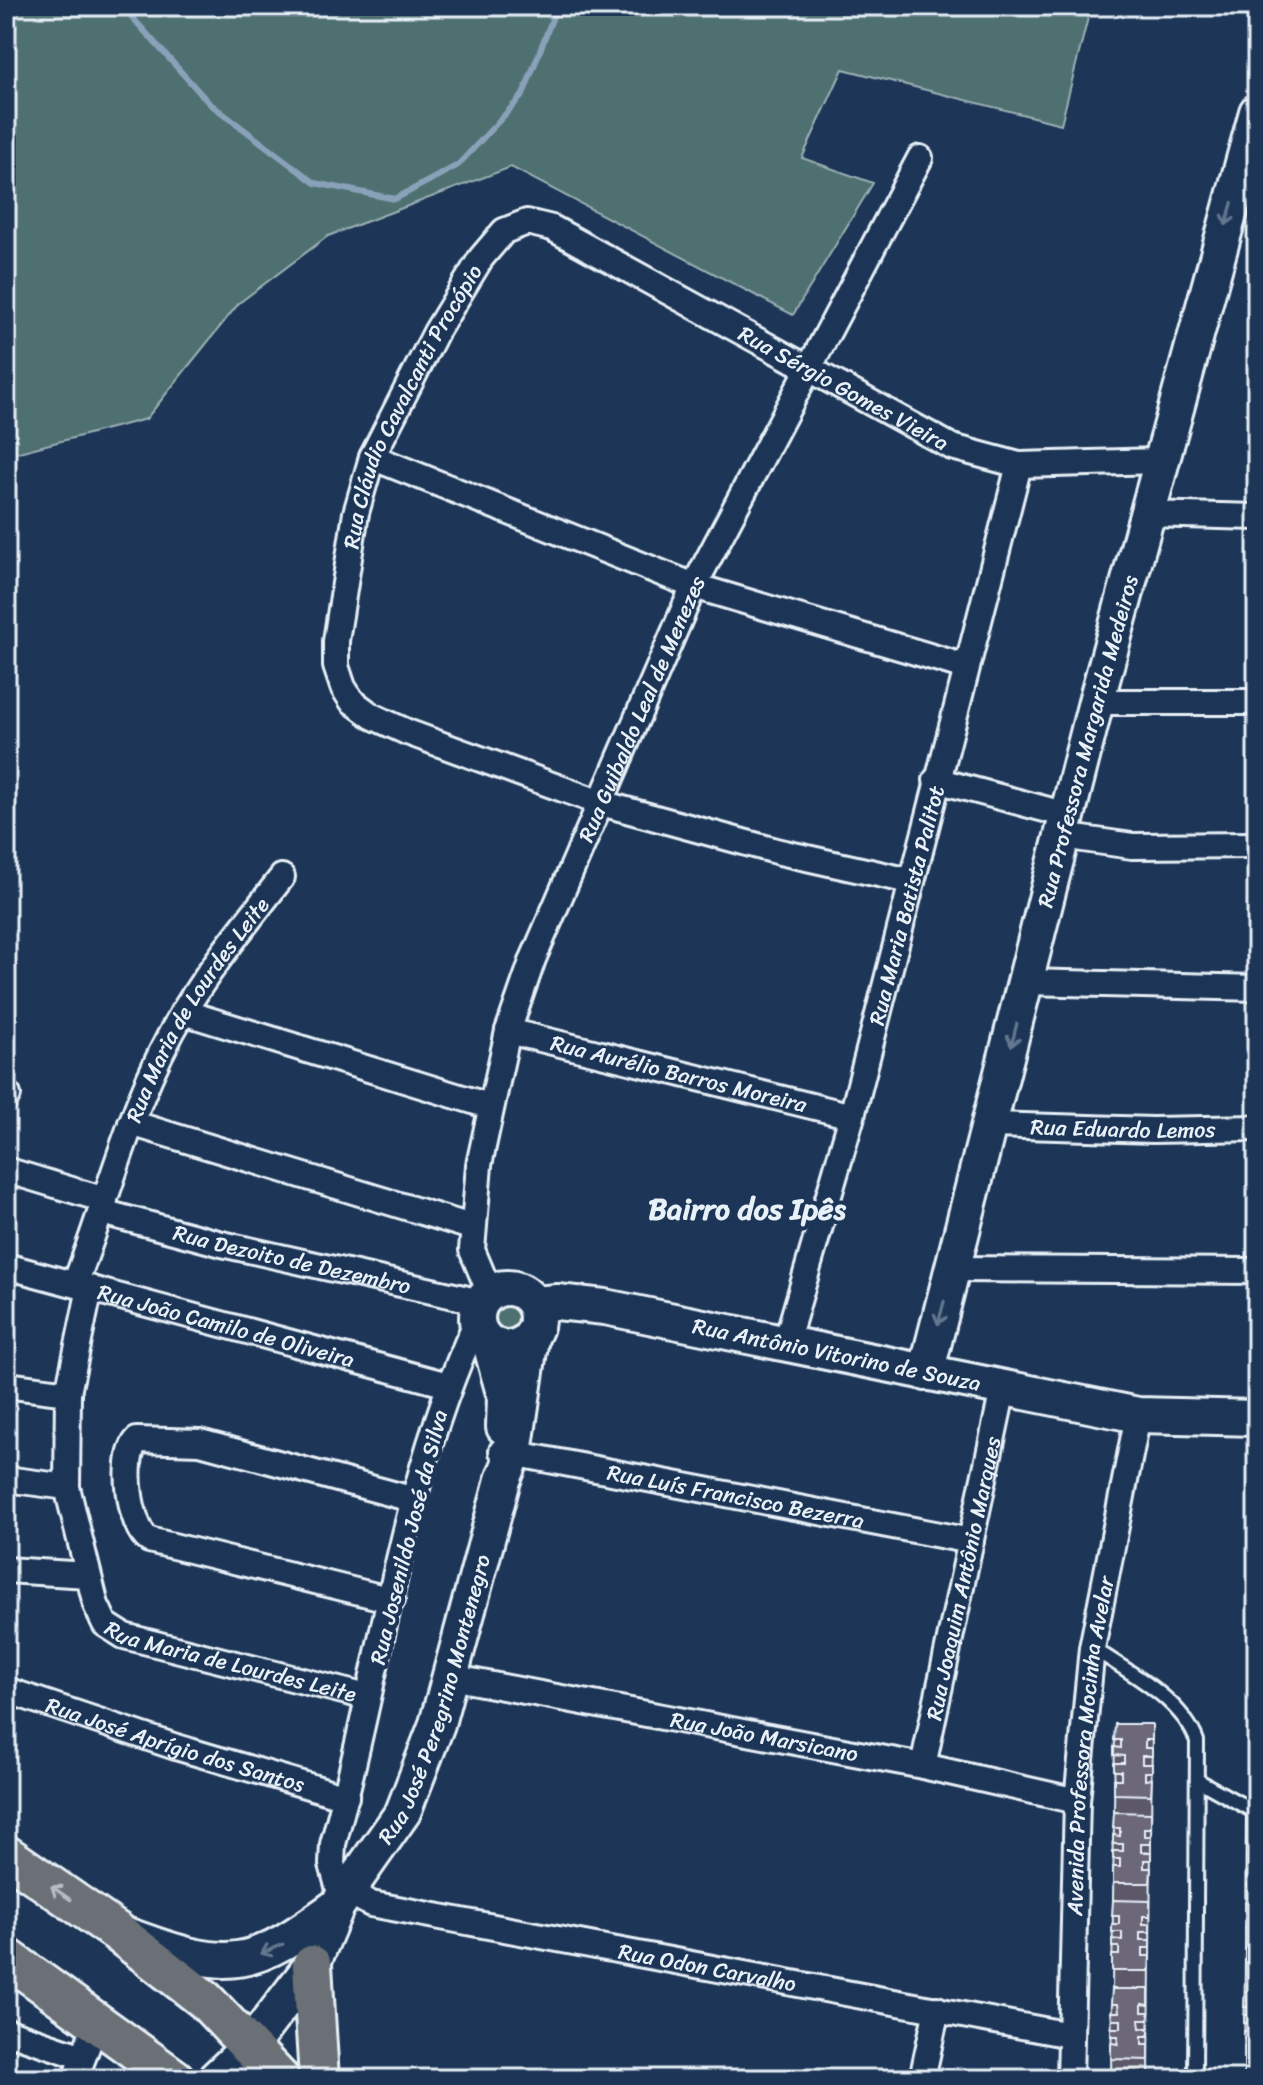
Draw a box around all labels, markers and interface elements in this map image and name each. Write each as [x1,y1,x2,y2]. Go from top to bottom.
one-way arrow [1220,201,1235,227]
street label: Rua Cláudio Cavalcanti Procópio [332,256,493,552]
street label: Rua Sérgio Gomes Vieira [731,315,956,462]
street label: Rua Guibaldo Leal de Menezes [567,567,717,848]
street label: Rua Professora Margarida Medeiros [1026,571,1150,912]
street label: Rua Maria Batista Palitot [857,781,956,1030]
street label: Rua Maria de Lourdes Leite [114,888,280,1128]
one-way arrow [1005,1021,1020,1047]
street label: Rua Aurélio Barros Moreira [547,1023,812,1124]
street label: Rua Eduardo Lemos [1030,1107,1217,1150]
district label: Bairro dos Ipês [648,1182,846,1236]
street label: Rua Dezoito de Dezembro [169,1213,415,1306]
street label: Rua João Camilo de Oliveira [93,1273,359,1379]
one-way arrow [933,1300,948,1326]
street label: Rua Antônio Vitorino de Souza [689,1306,984,1403]
street label: Rua Josenildo José da Silva [358,1406,459,1669]
street label: Rua Joaquim Antônio Marques [914,1432,1013,1724]
street label: Rua Luís Francisco Bezerra [604,1453,867,1540]
street label: Rua José Peregrino Montenegro [367,1550,502,1853]
street label: Avenida Professora Mocinha Avelar [1055,1571,1126,1917]
street label: Rua Maria de Lourdes Leite [97,1609,361,1714]
street label: Rua José Aprígio dos Santos [41,1686,309,1804]
street label: Rua João Marsicano [667,1700,861,1773]
one-way arrow [51,1885,73,1901]
street label: Rua Odon Carvalho [615,1932,800,2003]
one-way arrow [260,1942,285,1957]

